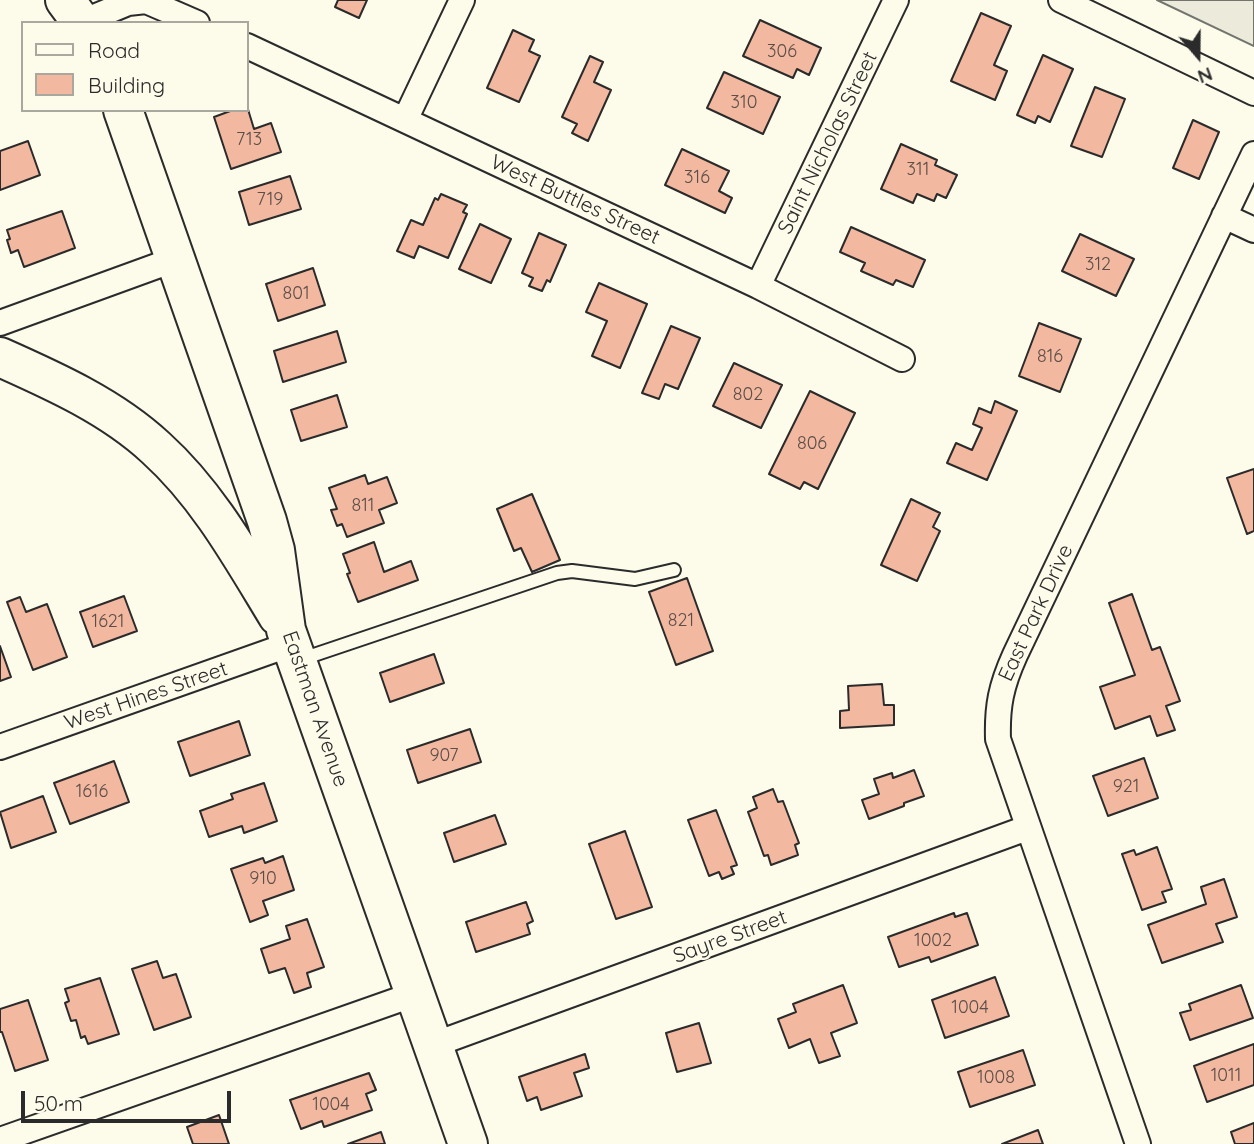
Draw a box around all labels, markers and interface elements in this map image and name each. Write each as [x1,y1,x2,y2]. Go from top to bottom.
legend [21,21,248,112]
north arrow [1163,21,1233,91]
text: Road [88,37,140,63]
house number: 306 [767,41,797,63]
street label: Saint Nicholas Street [773,48,883,238]
text: N [1195,62,1216,89]
text: Building [88,72,165,98]
house number: 310 [731,92,757,114]
house number: 713 [236,129,262,151]
street label: West Buttles Street [486,150,664,250]
house number: 311 [907,159,929,181]
house number: 316 [684,167,710,189]
house number: 719 [257,189,283,211]
house number: 312 [1085,254,1111,276]
house number: 801 [282,283,310,305]
house number: 816 [1037,346,1063,368]
house number: 802 [733,384,763,406]
house number: 806 [797,433,827,455]
house number: 811 [351,495,375,517]
street label: East Park Drive [993,541,1079,685]
house number: 821 [668,610,694,632]
house number: 1621 [92,611,124,633]
street label: Eastman Avenue [277,628,353,790]
street label: West Hines Street [61,656,231,736]
house number: 907 [430,745,458,767]
house number: 921 [1113,776,1139,798]
house number: 1616 [76,781,108,803]
house number: 910 [249,868,277,890]
street label: Sayre Street [670,905,790,969]
house number: 1002 [914,930,952,952]
house number: 1004 [951,997,989,1019]
house number: 1011 [1211,1065,1241,1087]
house number: 1008 [977,1067,1015,1089]
scale bar [24,1078,234,1122]
text: 50 m [34,1090,83,1116]
house number: 1004 [312,1094,350,1116]

